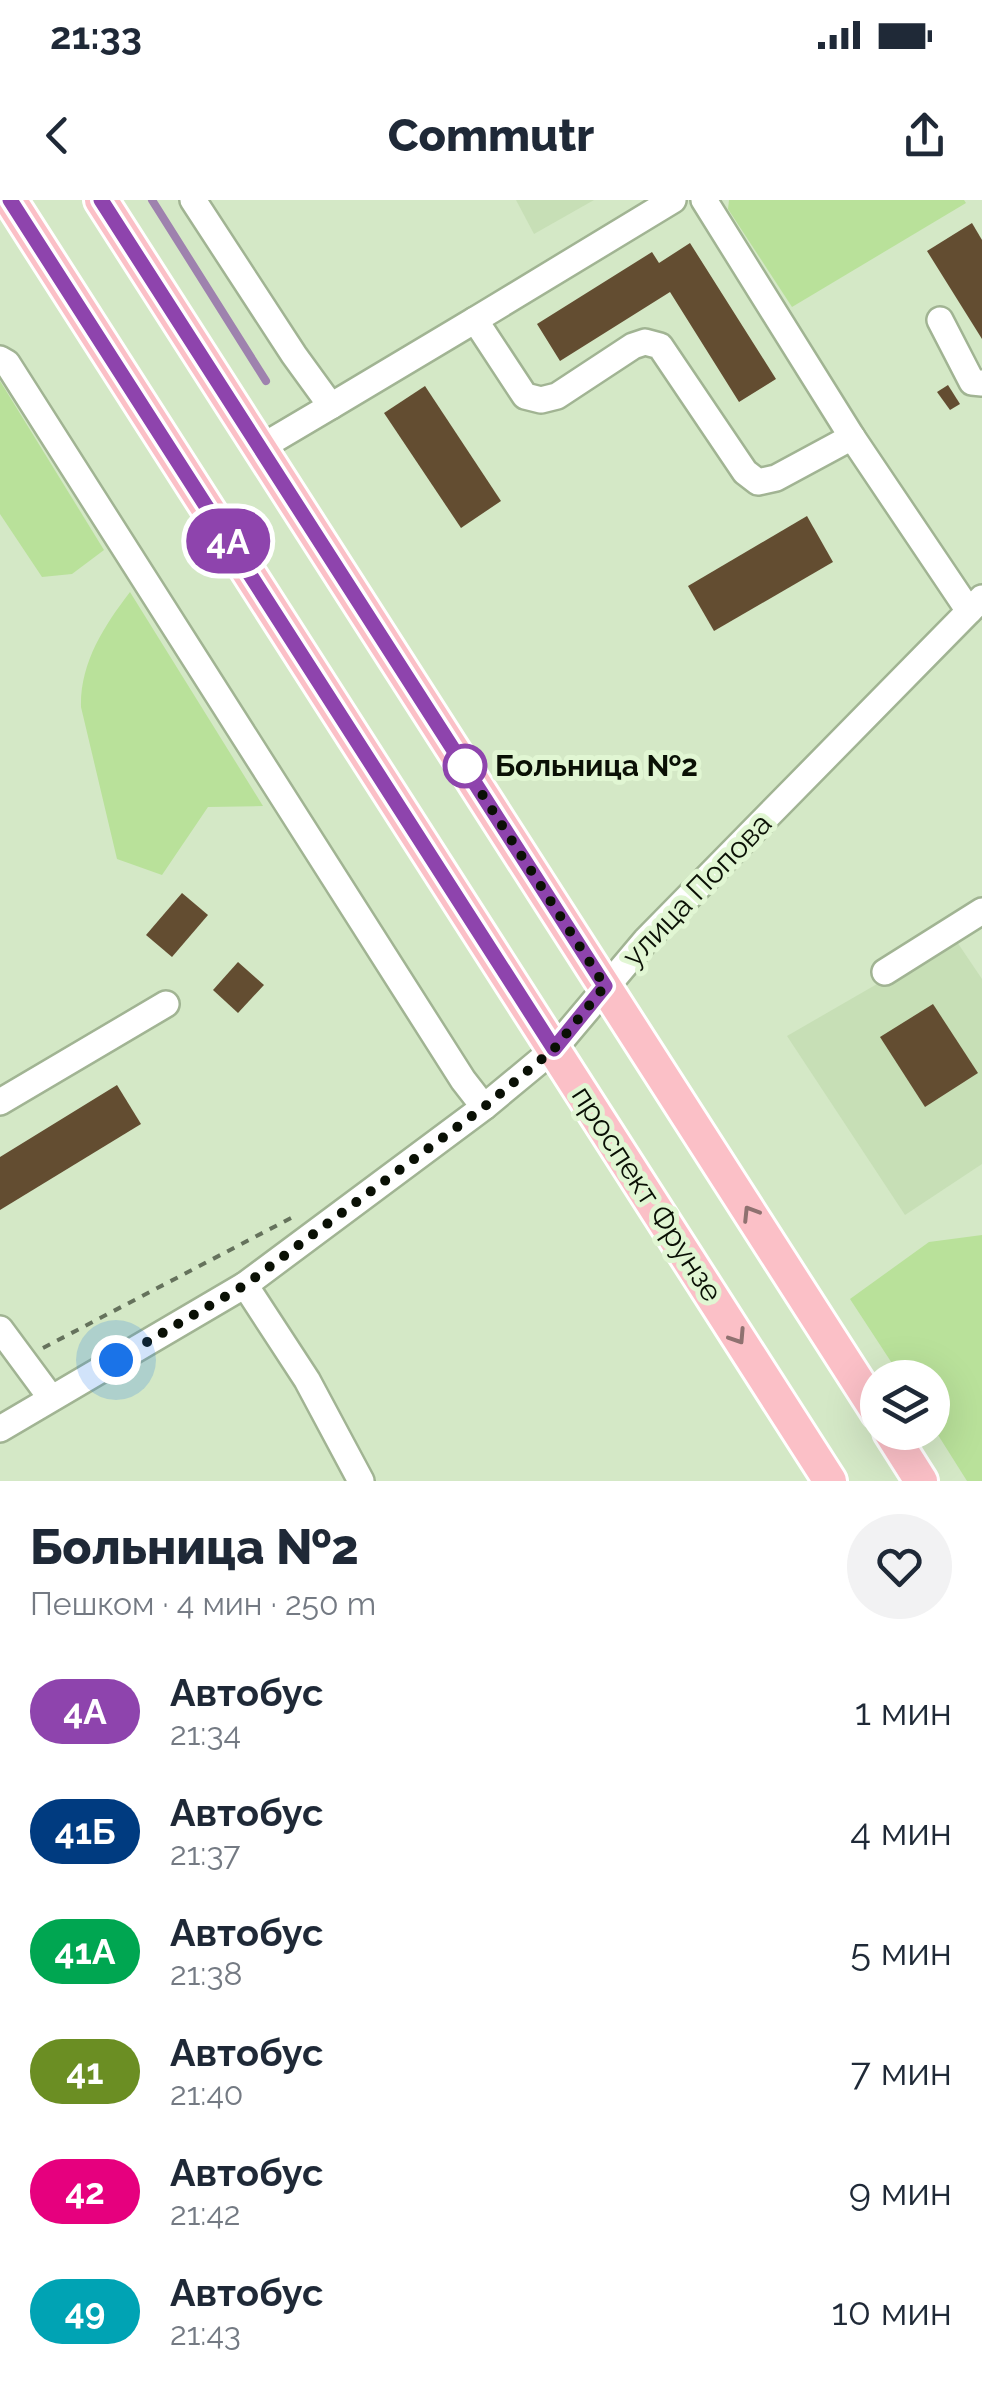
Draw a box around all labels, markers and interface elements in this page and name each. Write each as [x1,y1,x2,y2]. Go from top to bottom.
text: 21:33 [50,13,142,58]
icon: back [30,108,85,163]
icon: share [897,108,952,163]
text: Commutr [388,109,594,162]
line badge: 4А [183,508,273,574]
text: 4А [206,521,250,562]
marker: Больница №2 [444,745,486,787]
place label: Больница №2 [495,748,698,783]
street label: улица Попова [615,806,778,973]
street label: проспект Фрунзе [565,1080,730,1308]
one-way arrow [743,1206,762,1224]
one-way arrow [726,1327,745,1345]
your location [91,1335,141,1385]
map controls [860,1360,950,1450]
button: layers [860,1360,950,1450]
button: heart [847,1514,952,1619]
text: Больница №2 [30,1519,359,1575]
text: Пешком · 4 мин · 250 m [30,1585,376,1622]
text: Автобус [170,1670,324,1715]
text: 1 мин [855,1689,952,1734]
text: 4А [63,1691,107,1732]
text: 21:34 [170,1715,241,1752]
text: Автобус [170,1790,324,1835]
text: 4 мин [850,1809,952,1854]
text: 41Б [55,1811,115,1852]
text: 21:37 [170,1835,240,1872]
text: Автобус [170,1910,324,1955]
text: 5 мин [850,1929,952,1974]
text: 41А [55,1931,115,1972]
text: 21:38 [170,1955,242,1992]
text: Автобус [170,2030,324,2075]
text: 7 мин [851,2049,952,2094]
text: 41 [66,2051,104,2092]
text: 21:40 [170,2075,243,2112]
text: Автобус [170,2150,324,2195]
text: 9 мин [849,2169,952,2214]
text: 42 [65,2171,105,2212]
text: 21:42 [170,2195,241,2232]
text: Автобус [170,2270,324,2315]
text: 10 мин [831,2289,952,2334]
text: 49 [65,2291,105,2332]
text: 21:43 [170,2315,241,2352]

